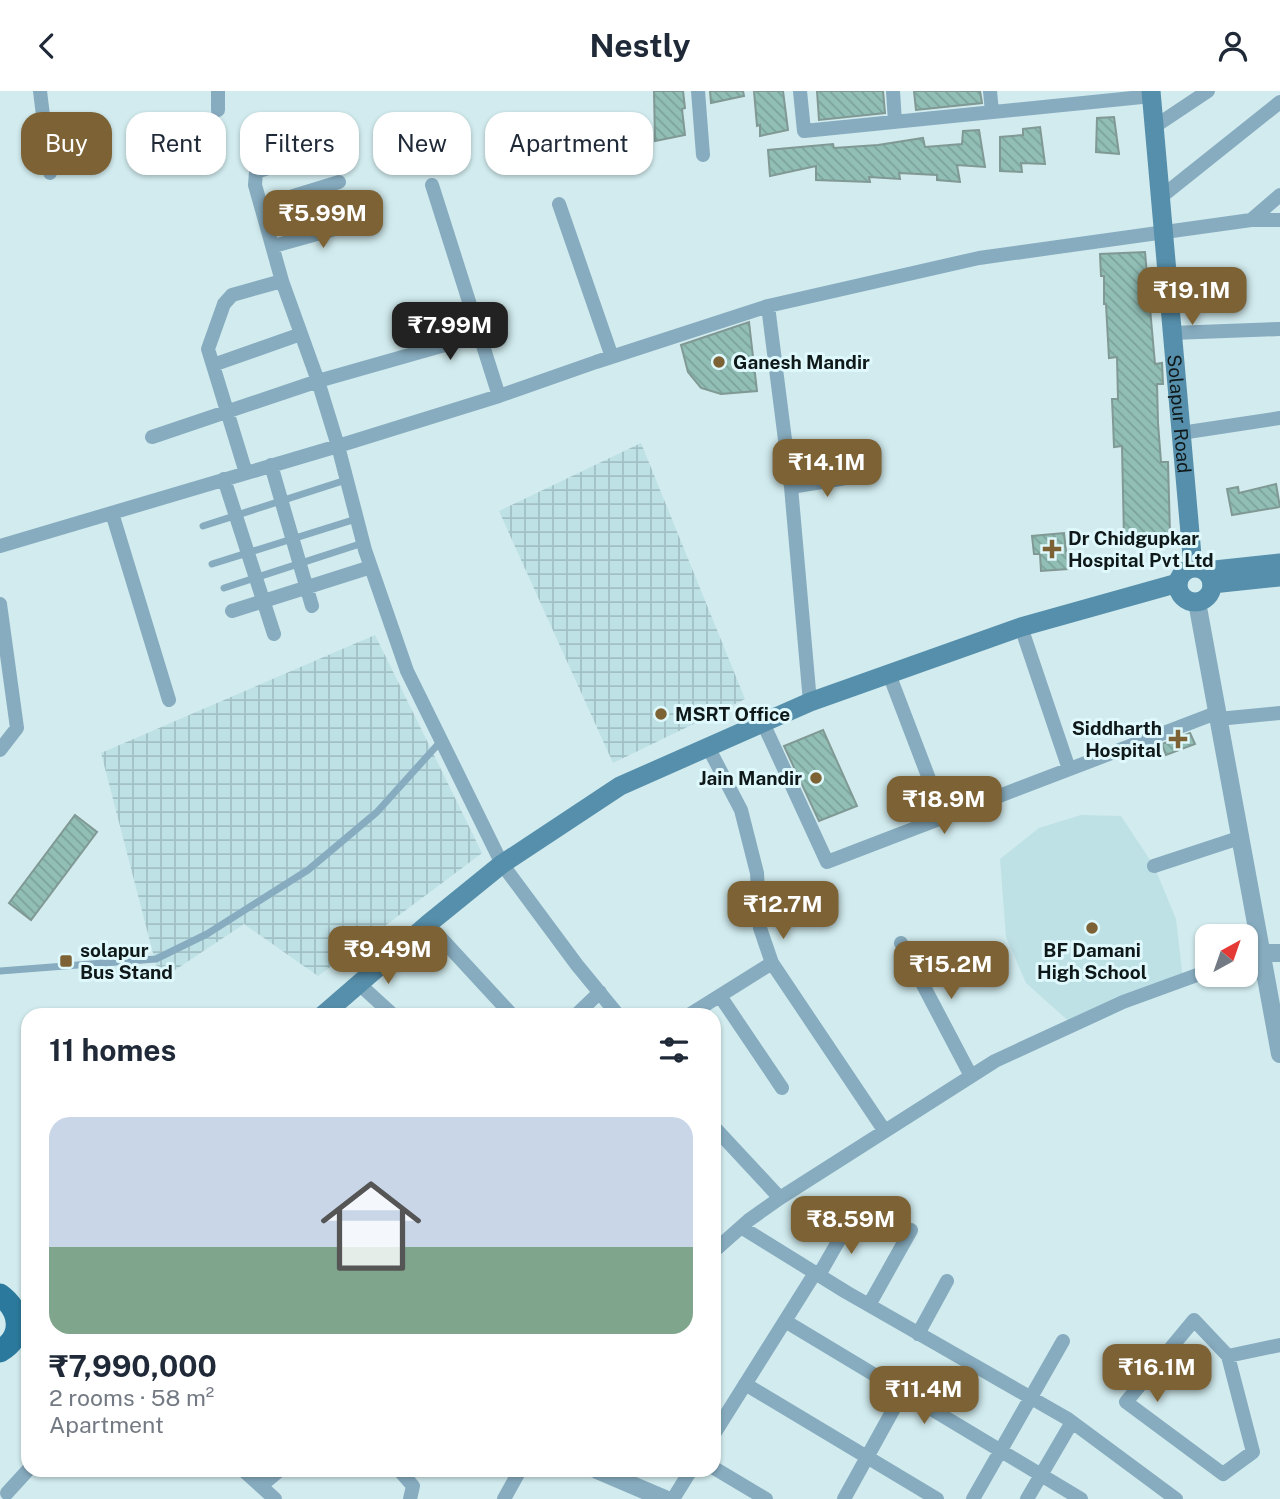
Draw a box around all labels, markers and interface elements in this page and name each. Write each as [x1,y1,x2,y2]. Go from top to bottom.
icon: back [28,27,66,65]
text: Nestly [590,27,690,64]
icon: person [1214,27,1252,65]
chip: Buy [21,112,112,175]
chip: Rent [126,112,226,175]
chip: Filters [240,112,359,175]
chip: New [373,112,471,175]
chip: Apartment [485,112,653,175]
pin: ₹5.99M [266,191,380,250]
text: ₹5.99M [279,199,367,226]
pin: ₹19.1M [1135,267,1249,327]
text: ₹19.1M [1154,276,1230,303]
pin: ₹7.99M [393,303,507,362]
text: ₹7.99M [408,311,492,338]
place label: Ganesh Mandir [733,351,870,373]
street label: Solapur Road [1163,353,1196,474]
marker: Ganesh Mandir [711,354,727,370]
pin: ₹14.1M [770,439,884,499]
text: ₹14.1M [789,448,865,475]
place label: Dr Chidgupkar Hospital Pvt Ltd [1068,527,1214,571]
marker: Dr Chidgupkar Hospital Pvt Ltd [1042,539,1062,559]
place label: MSRT Office [675,703,790,725]
marker: MSRT Office [653,706,669,722]
place label: Siddharth Hospital [1072,717,1162,761]
marker: Siddharth Hospital [1168,729,1188,749]
place label: Jain Mandir [699,767,802,789]
marker: Jain Mandir [808,770,824,786]
pin: ₹18.9M [887,777,1001,836]
text: ₹18.9M [903,785,985,812]
pin: ₹12.7M [726,881,840,941]
text: ₹12.7M [743,890,823,917]
marker: BF Damani High School [1084,920,1100,936]
north arrow [1195,924,1258,987]
map controls [1195,924,1258,987]
pin: ₹9.49M [331,927,445,986]
text: ₹9.49M [344,935,432,962]
place label: solapur Bus Stand [80,939,173,983]
place label: BF Damani High School [1037,939,1147,983]
pin: ₹15.2M [894,941,1008,1001]
text: ₹15.2M [910,950,992,977]
marker: solapur Bus Stand [58,953,74,969]
icon: filters [655,1031,693,1069]
text: 11 homes [49,1032,176,1068]
icon: home [308,1163,434,1289]
pin: ₹8.59M [794,1197,908,1256]
text: ₹8.59M [807,1205,895,1232]
pin: ₹16.1M [1100,1345,1214,1404]
text: ₹7,990,000 [49,1348,217,1384]
text: ₹16.1M [1119,1353,1195,1380]
pin: ₹11.4M [867,1367,981,1426]
text: ₹11.4M [886,1375,962,1402]
text: 2 rooms · 58 m² [49,1384,214,1411]
text: Apartment [49,1411,164,1438]

